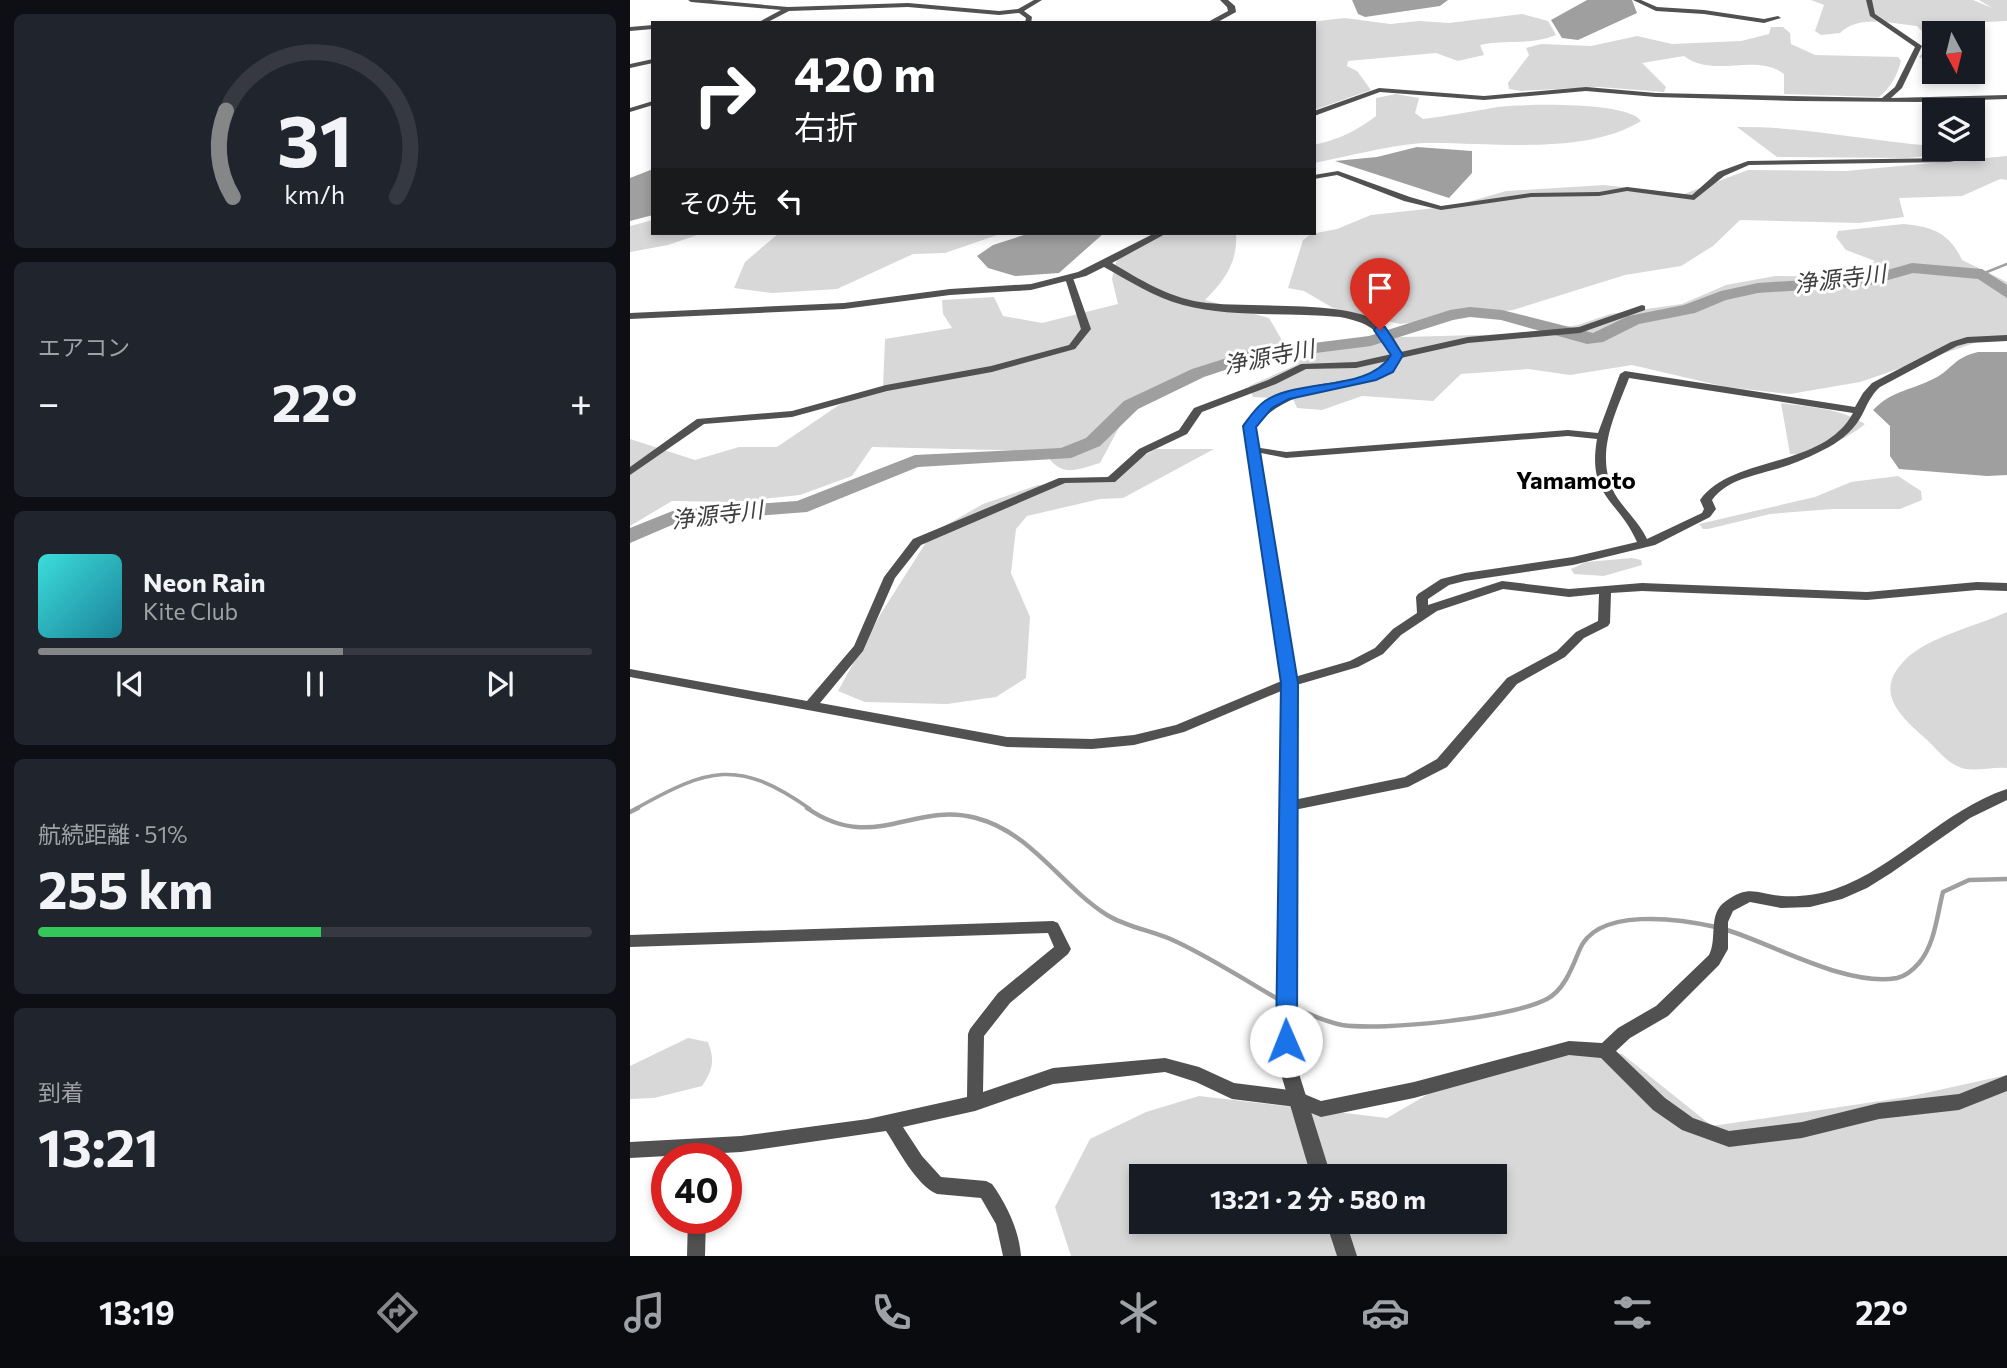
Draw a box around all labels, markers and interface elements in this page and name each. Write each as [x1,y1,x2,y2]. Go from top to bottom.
north arrow [1922,21,1984,84]
map controls [1922,21,1985,161]
text: 420 m [794,42,936,102]
icon: right [679,49,770,140]
text: 31 [277,94,353,183]
button: layers [1922,98,1985,161]
text: 右折 [794,106,858,146]
text: km/h [285,179,345,209]
icon: left [771,182,809,220]
text: その先 [679,187,757,218]
pin [1350,258,1410,330]
water label: 浄源寺川 [1793,258,1890,298]
icon: arrive [1361,269,1399,307]
text: エアコン [38,333,130,361]
water label: 浄源寺川 [1221,333,1320,379]
text: 22° [272,369,357,433]
text: − [38,378,60,425]
text: + [570,378,592,425]
district label: Yamamoto [1516,465,1636,494]
water label: 浄源寺川 [670,494,767,534]
text: Neon Rain [143,566,266,597]
text: Kite Club [143,597,238,625]
icon: previous [111,665,149,703]
icon: pause [296,665,334,703]
icon: next [481,665,519,703]
text: 航続距離 · 51% [38,820,188,848]
text: 255 km [38,856,213,920]
position arrow [1249,1004,1323,1078]
text: 到着 [38,1078,84,1106]
text: 13:21 [38,1114,159,1178]
speed limit sign: 40 [651,1143,742,1234]
text: 13:21 · 2 分 · 580 m [1210,1183,1426,1214]
icon: directions [373,1288,422,1337]
icon: music [620,1288,669,1337]
icon: phone [867,1288,916,1337]
icon: climate [1114,1288,1163,1337]
icon: car [1361,1288,1410,1337]
icon: filters [1608,1288,1657,1337]
text: 13:19 [99,1292,175,1332]
text: 22° [1855,1292,1908,1332]

